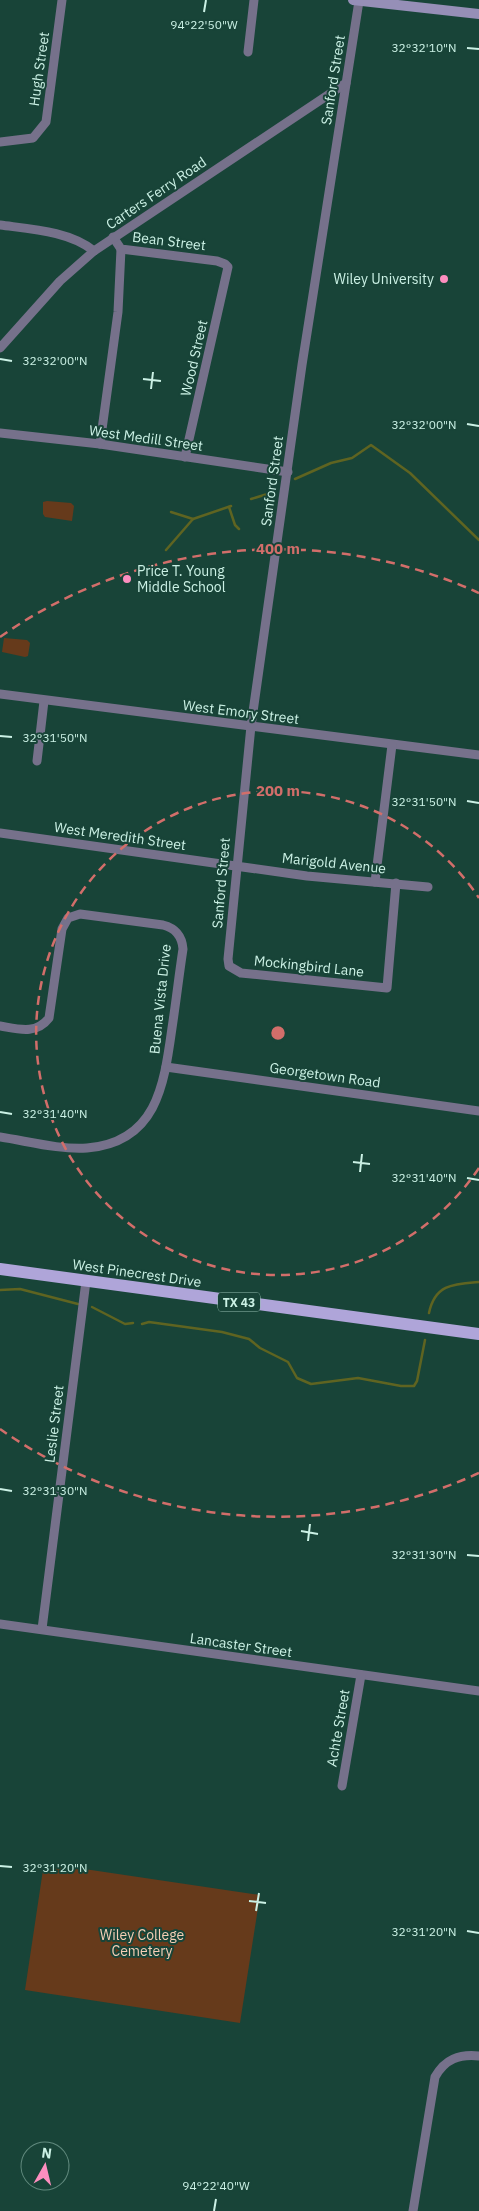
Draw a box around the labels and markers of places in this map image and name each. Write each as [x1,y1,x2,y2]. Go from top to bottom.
place label: Wiley University [334,270,434,288]
marker: Wiley University [438,273,450,285]
place label: Price T. Young Middle School [137,562,226,596]
marker: Price T. Young Middle School [121,573,133,585]
centre of rings [269,1024,287,1042]

